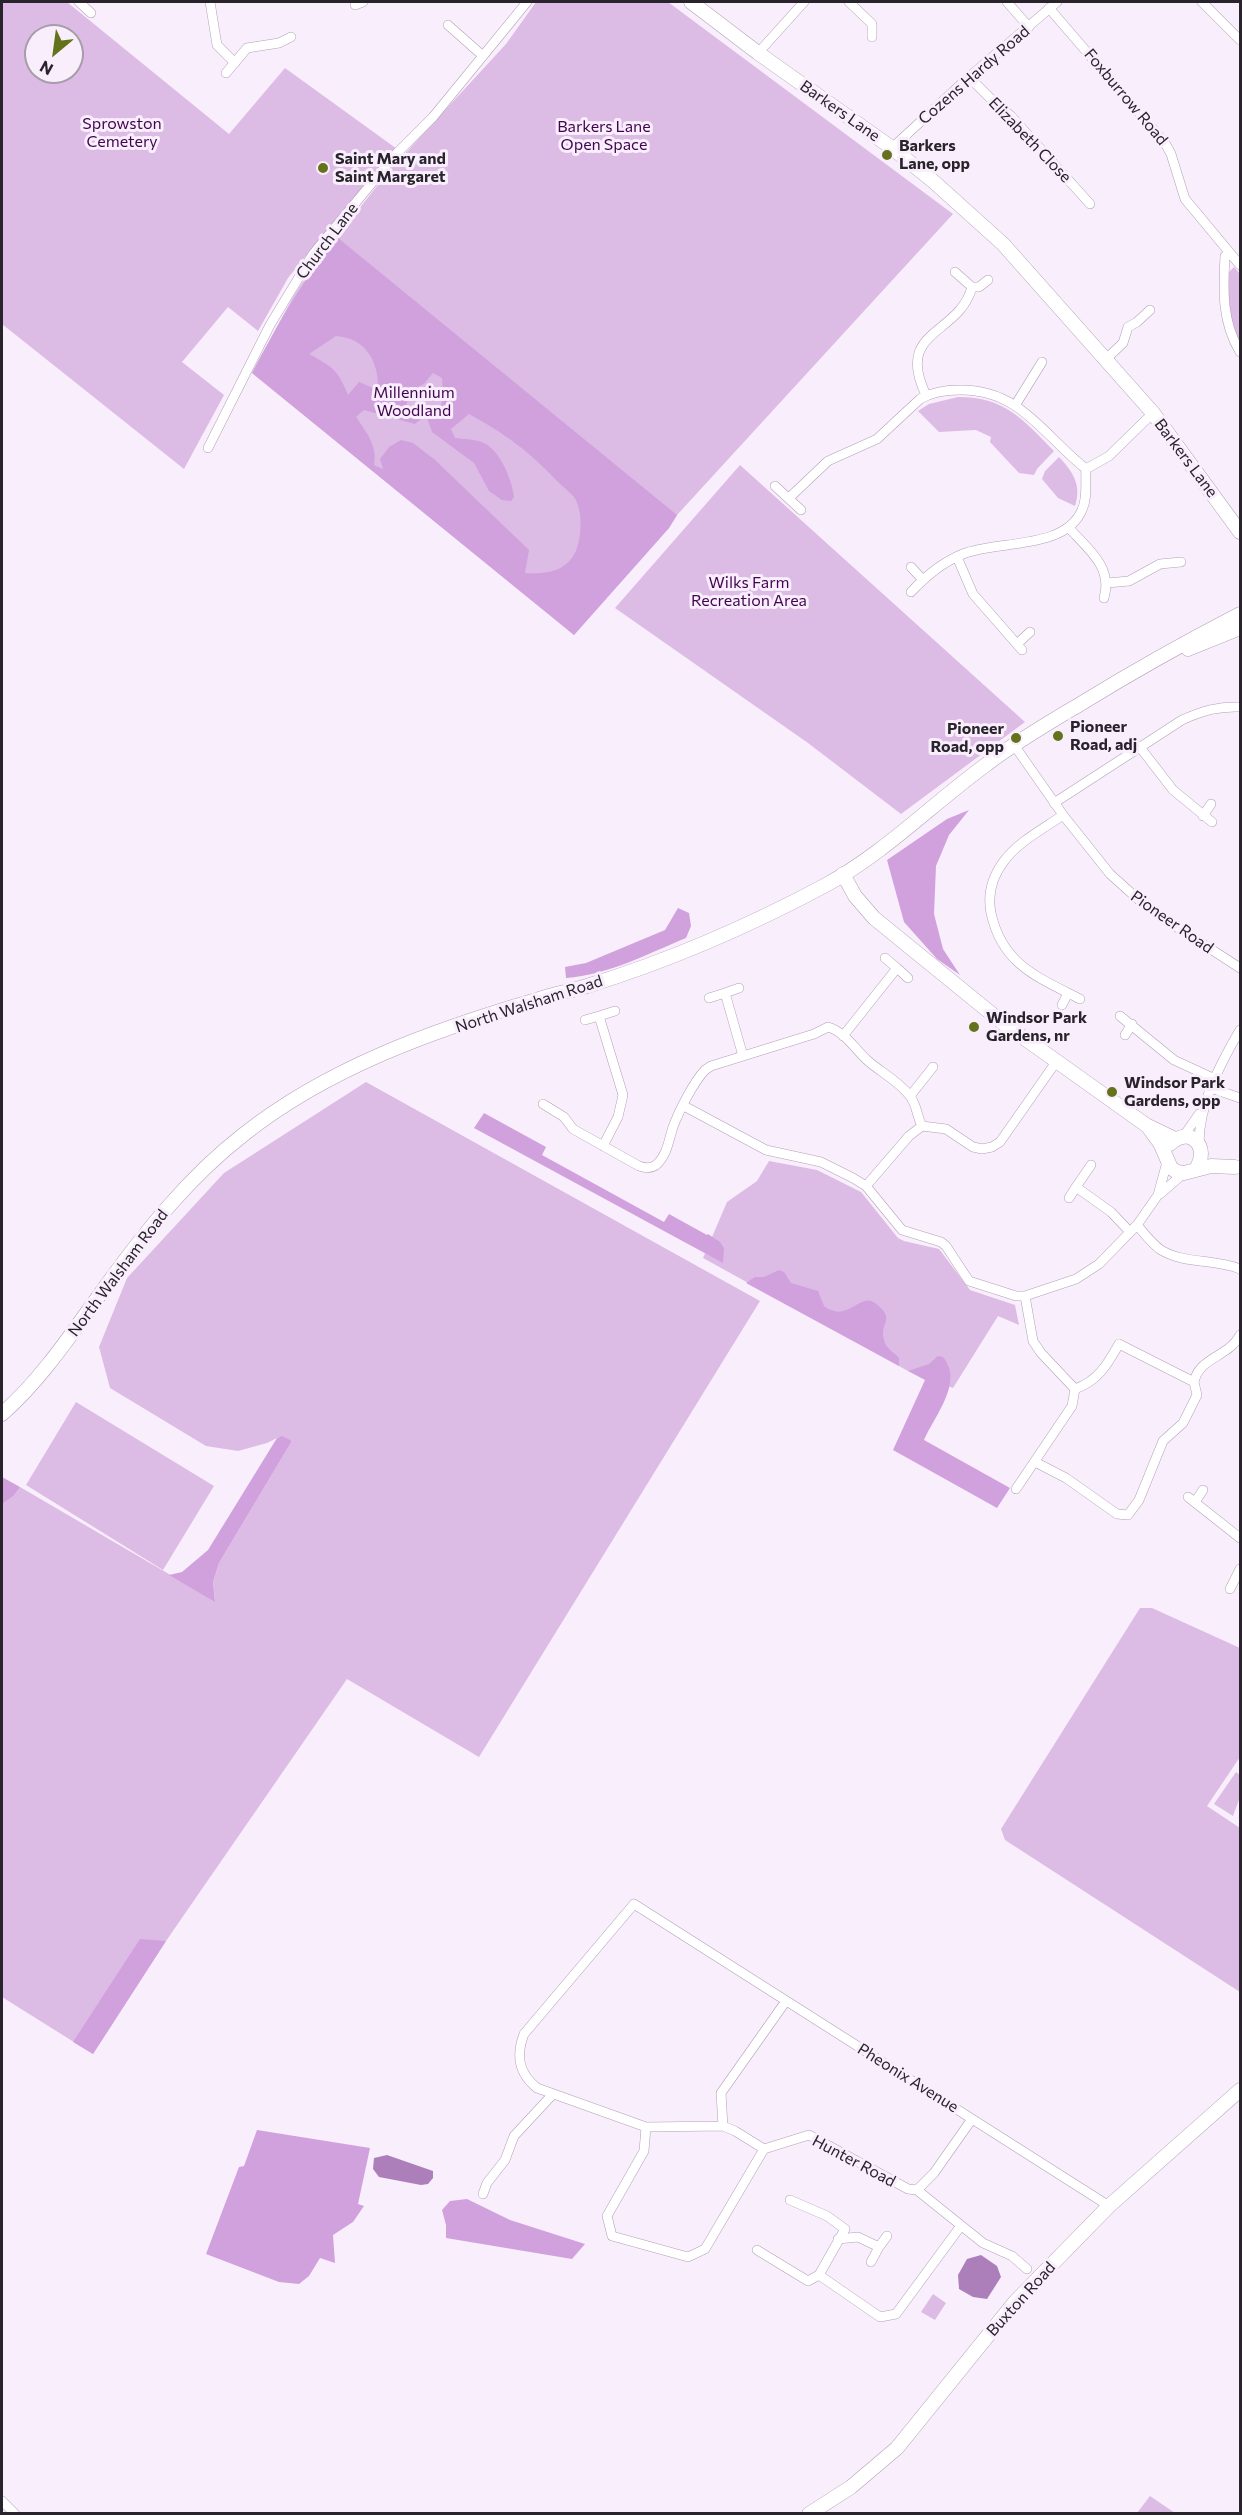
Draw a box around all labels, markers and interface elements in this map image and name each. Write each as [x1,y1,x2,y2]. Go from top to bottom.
street label: Cozens Hardy Road [915,22,1033,128]
north arrow [24,24,84,84]
street label: Foxburrow Road [1080,45,1172,149]
text: N [36,57,56,80]
street label: Barkers Lane [796,76,884,146]
street label: Elizabeth Close [985,94,1075,186]
park label: Sprowston Cemetery [82,114,162,152]
park label: Barkers Lane Open Space [557,117,651,155]
place label: Barkers Lane, opp [899,136,970,174]
marker: Barkers Lane, opp [880,148,894,162]
place label: Saint Mary and Saint Margaret [335,149,446,187]
marker: Saint Mary and Saint Margaret [316,161,330,175]
street label: Church Lane [292,199,362,283]
park label: Millennium Woodland [373,383,455,421]
street label: Barkers Lane [1150,415,1222,501]
park label: Wilks Farm Recreation Area [691,573,807,611]
place label: Pioneer Road, adj [1070,717,1137,755]
place label: Pioneer Road, opp [931,719,1004,757]
marker: Pioneer Road, adj [1051,729,1065,743]
marker: Pioneer Road, opp [1009,731,1023,745]
street label: Pioneer Road [1127,886,1217,958]
street label: North Walsham Road [453,971,605,1037]
place label: Windsor Park Gardens, nr [986,1008,1087,1046]
marker: Windsor Park Gardens, nr [967,1020,981,1034]
place label: Windsor Park Gardens, opp [1124,1073,1225,1111]
marker: Windsor Park Gardens, opp [1105,1085,1119,1099]
street label: North Walsham Road [64,1206,172,1340]
street label: Pheonix Avenue [854,2039,962,2117]
street label: Hunter Road [809,2131,899,2191]
street label: Buxton Road [983,2258,1059,2340]

